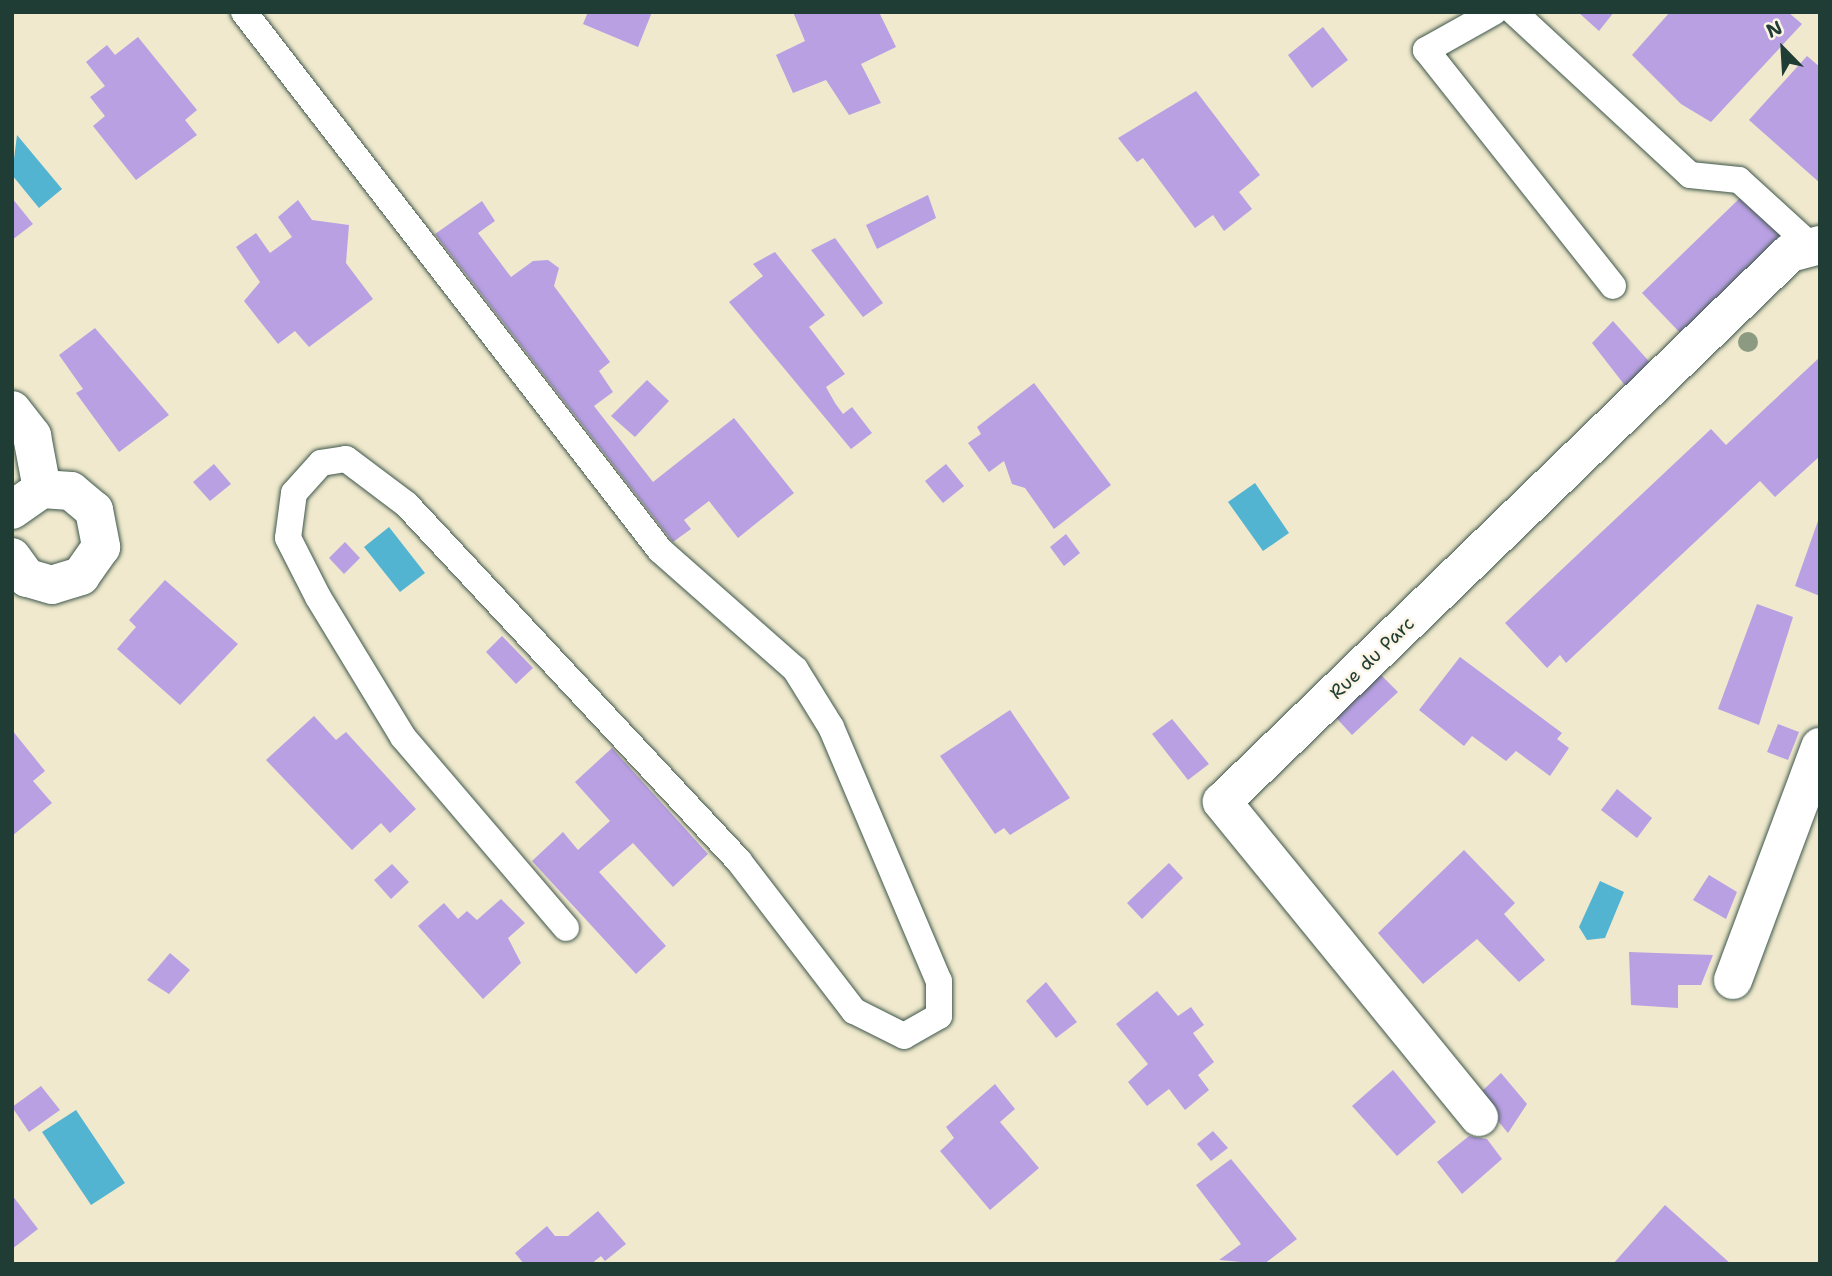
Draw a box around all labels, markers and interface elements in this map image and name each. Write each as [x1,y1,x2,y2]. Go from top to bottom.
north arrow [1748,14,1818,84]
text: N [1762,15,1786,44]
street label: Rue du Parc [1325,612,1419,704]

